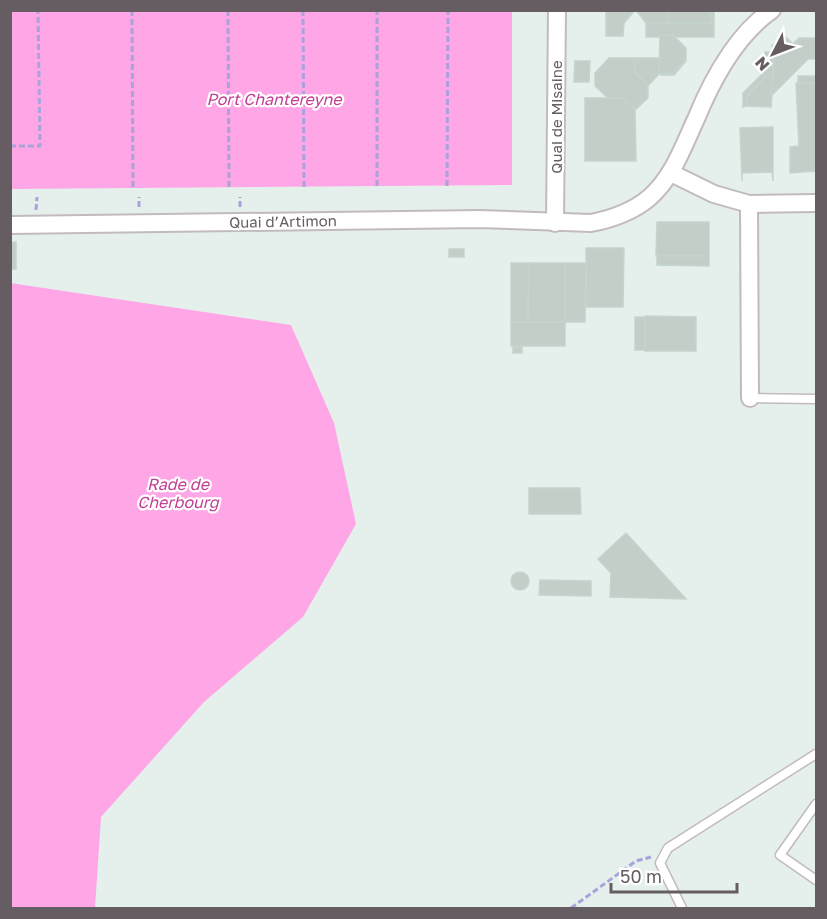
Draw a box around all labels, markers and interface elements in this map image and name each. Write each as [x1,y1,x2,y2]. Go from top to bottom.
north arrow [743,24,803,84]
text: N [750,53,773,75]
street label: Quai de Misaine [547,60,565,174]
water label: Port Chantereyne [206,89,343,109]
street label: Quai d’Artimon [229,211,337,231]
water label: Rade de Cherbourg [137,474,220,512]
scale bar [611,856,737,894]
text: 50 m [620,865,662,887]

